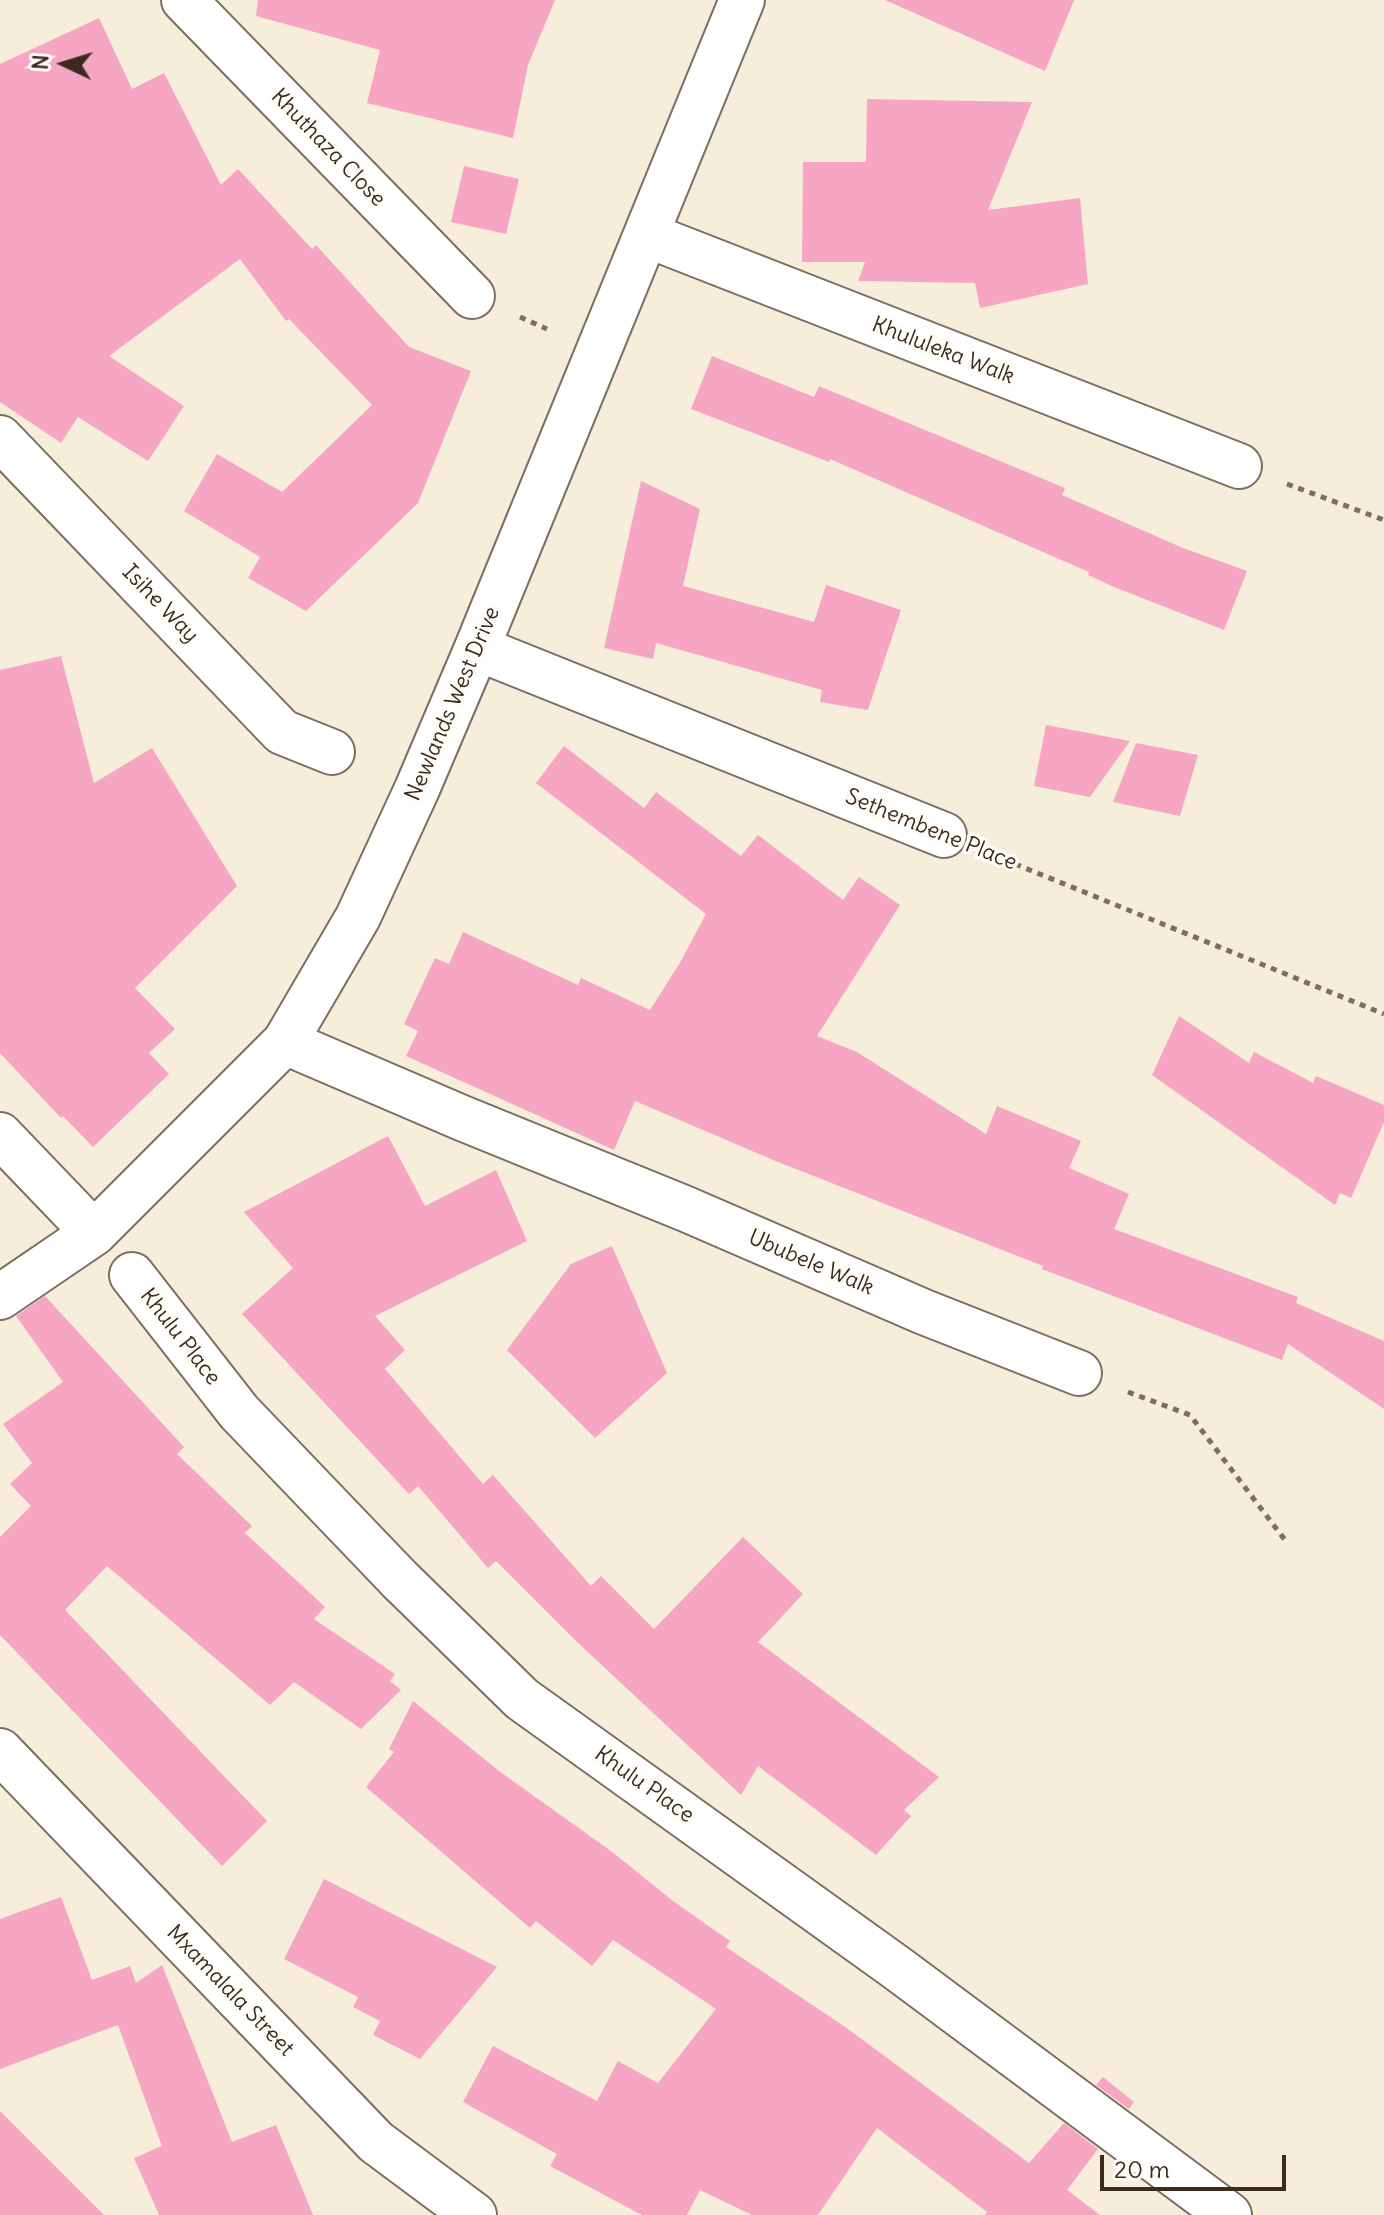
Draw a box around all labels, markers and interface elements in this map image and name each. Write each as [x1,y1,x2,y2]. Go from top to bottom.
north arrow [24,24,104,104]
text: N [26,54,55,71]
street label: Khuthaza Close [265,84,391,212]
street label: Khululeka Walk [868,312,1018,390]
street label: Isihe Way [116,559,204,649]
street label: Newlands West Drive [400,603,506,805]
street label: Sethembene Place [841,784,1021,876]
street label: Ububele Walk [744,1225,878,1301]
street label: Khulu Place [134,1283,226,1391]
street label: Khulu Place [589,1741,699,1829]
street label: Mxamalala Street [161,1920,299,2062]
scale bar [1104,2139,1290,2189]
text: 20 m [1114,2154,1170,2184]

